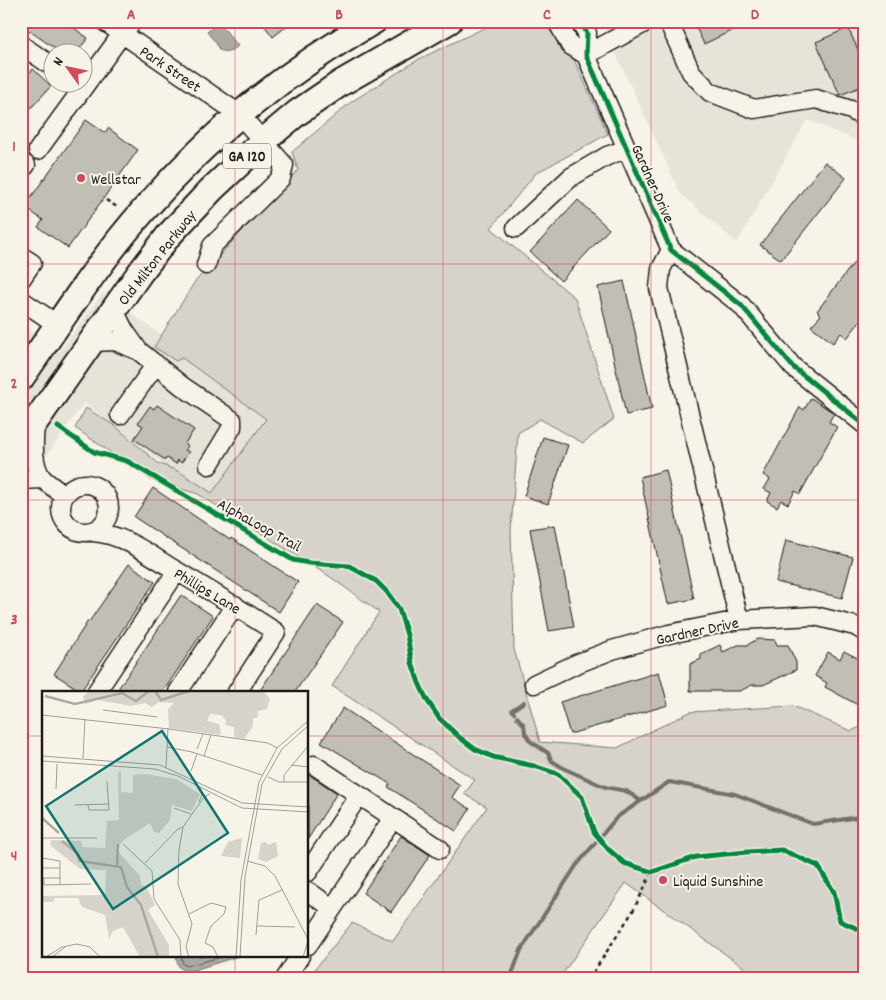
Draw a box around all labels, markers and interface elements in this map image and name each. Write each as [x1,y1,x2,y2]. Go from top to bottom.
text: A [127,4,136,27]
text: B [335,4,343,27]
text: C [543,4,551,27]
text: D [751,4,760,27]
street label: Park Street [134,41,205,99]
north arrow [42,42,92,92]
text: N [49,54,69,70]
text: 1 [12,136,16,159]
street label: Gardner Drive [624,141,679,227]
road number: GA 120 [223,144,271,168]
place label: Wellstar [91,169,141,192]
marker: Wellstar [75,172,87,184]
street label: Old Milton Parkway [113,205,203,311]
text: 2 [11,373,18,396]
street label: AlphaLoop Trail [212,494,305,559]
street label: Phillips Lane [169,563,244,621]
text: 3 [10,609,18,632]
street label: Gardner Drive [654,612,741,652]
inset map [42,691,309,958]
text: 4 [11,845,17,868]
place label: Liquid Sunshine [673,871,763,894]
marker: Liquid Sunshine [657,874,669,886]

